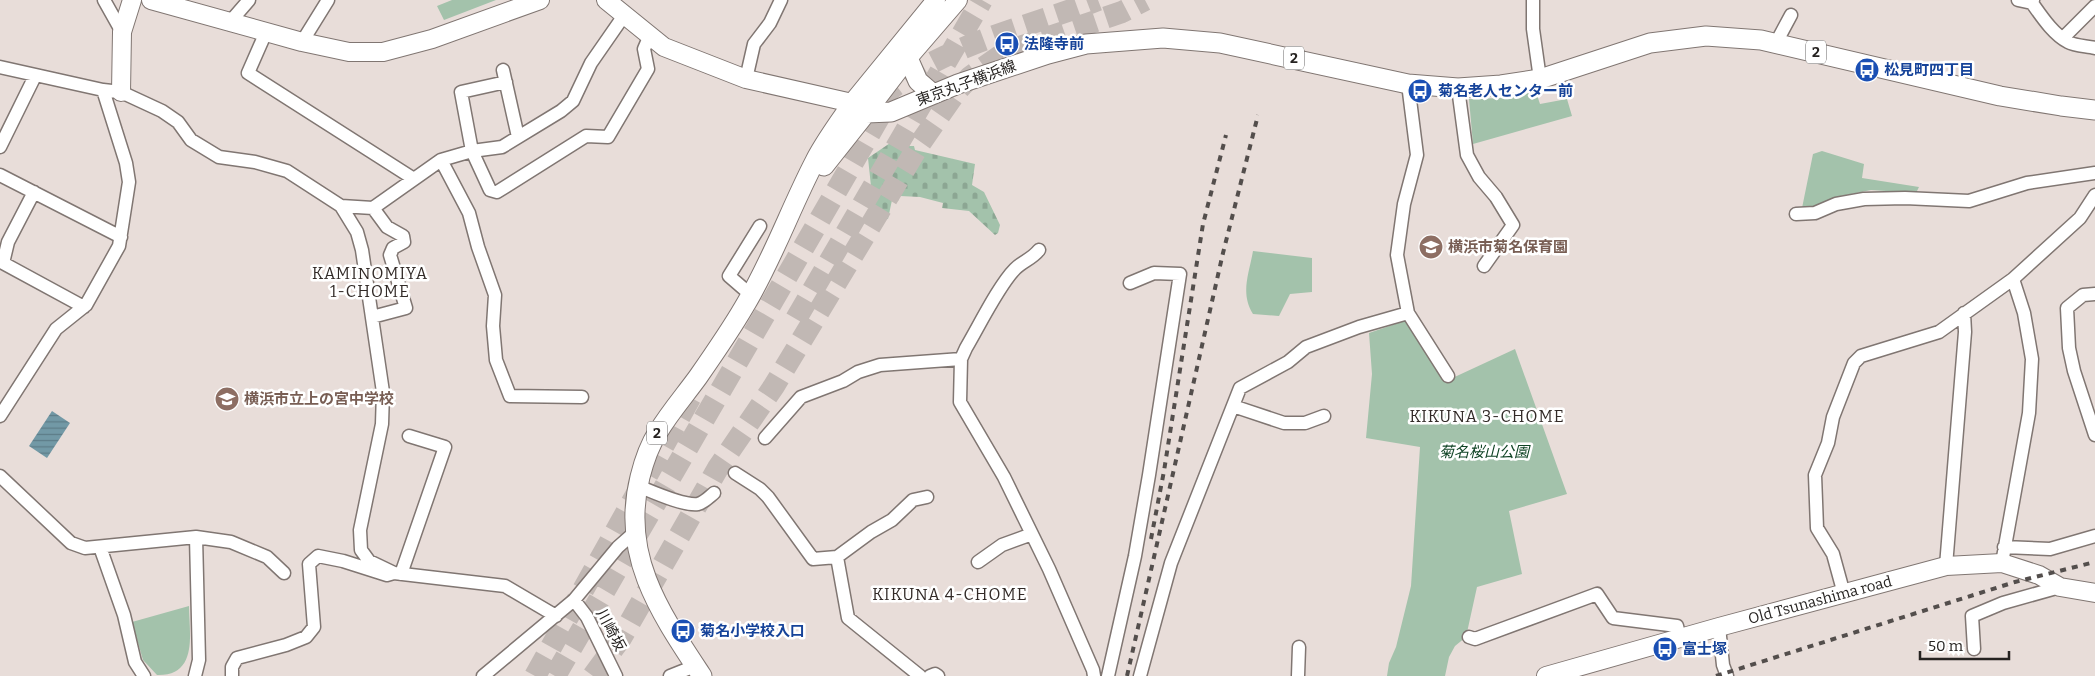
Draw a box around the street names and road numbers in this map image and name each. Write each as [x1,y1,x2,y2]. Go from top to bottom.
road number: 2 [1806,41,1826,64]
road number: 2 [1284,46,1304,70]
street label: 東京丸子横浜線 [914,57,1018,109]
road number: 2 [647,422,667,444]
street label: Old Tsunashima road [1746,572,1894,628]
street label: 川崎坂 [592,606,630,654]

